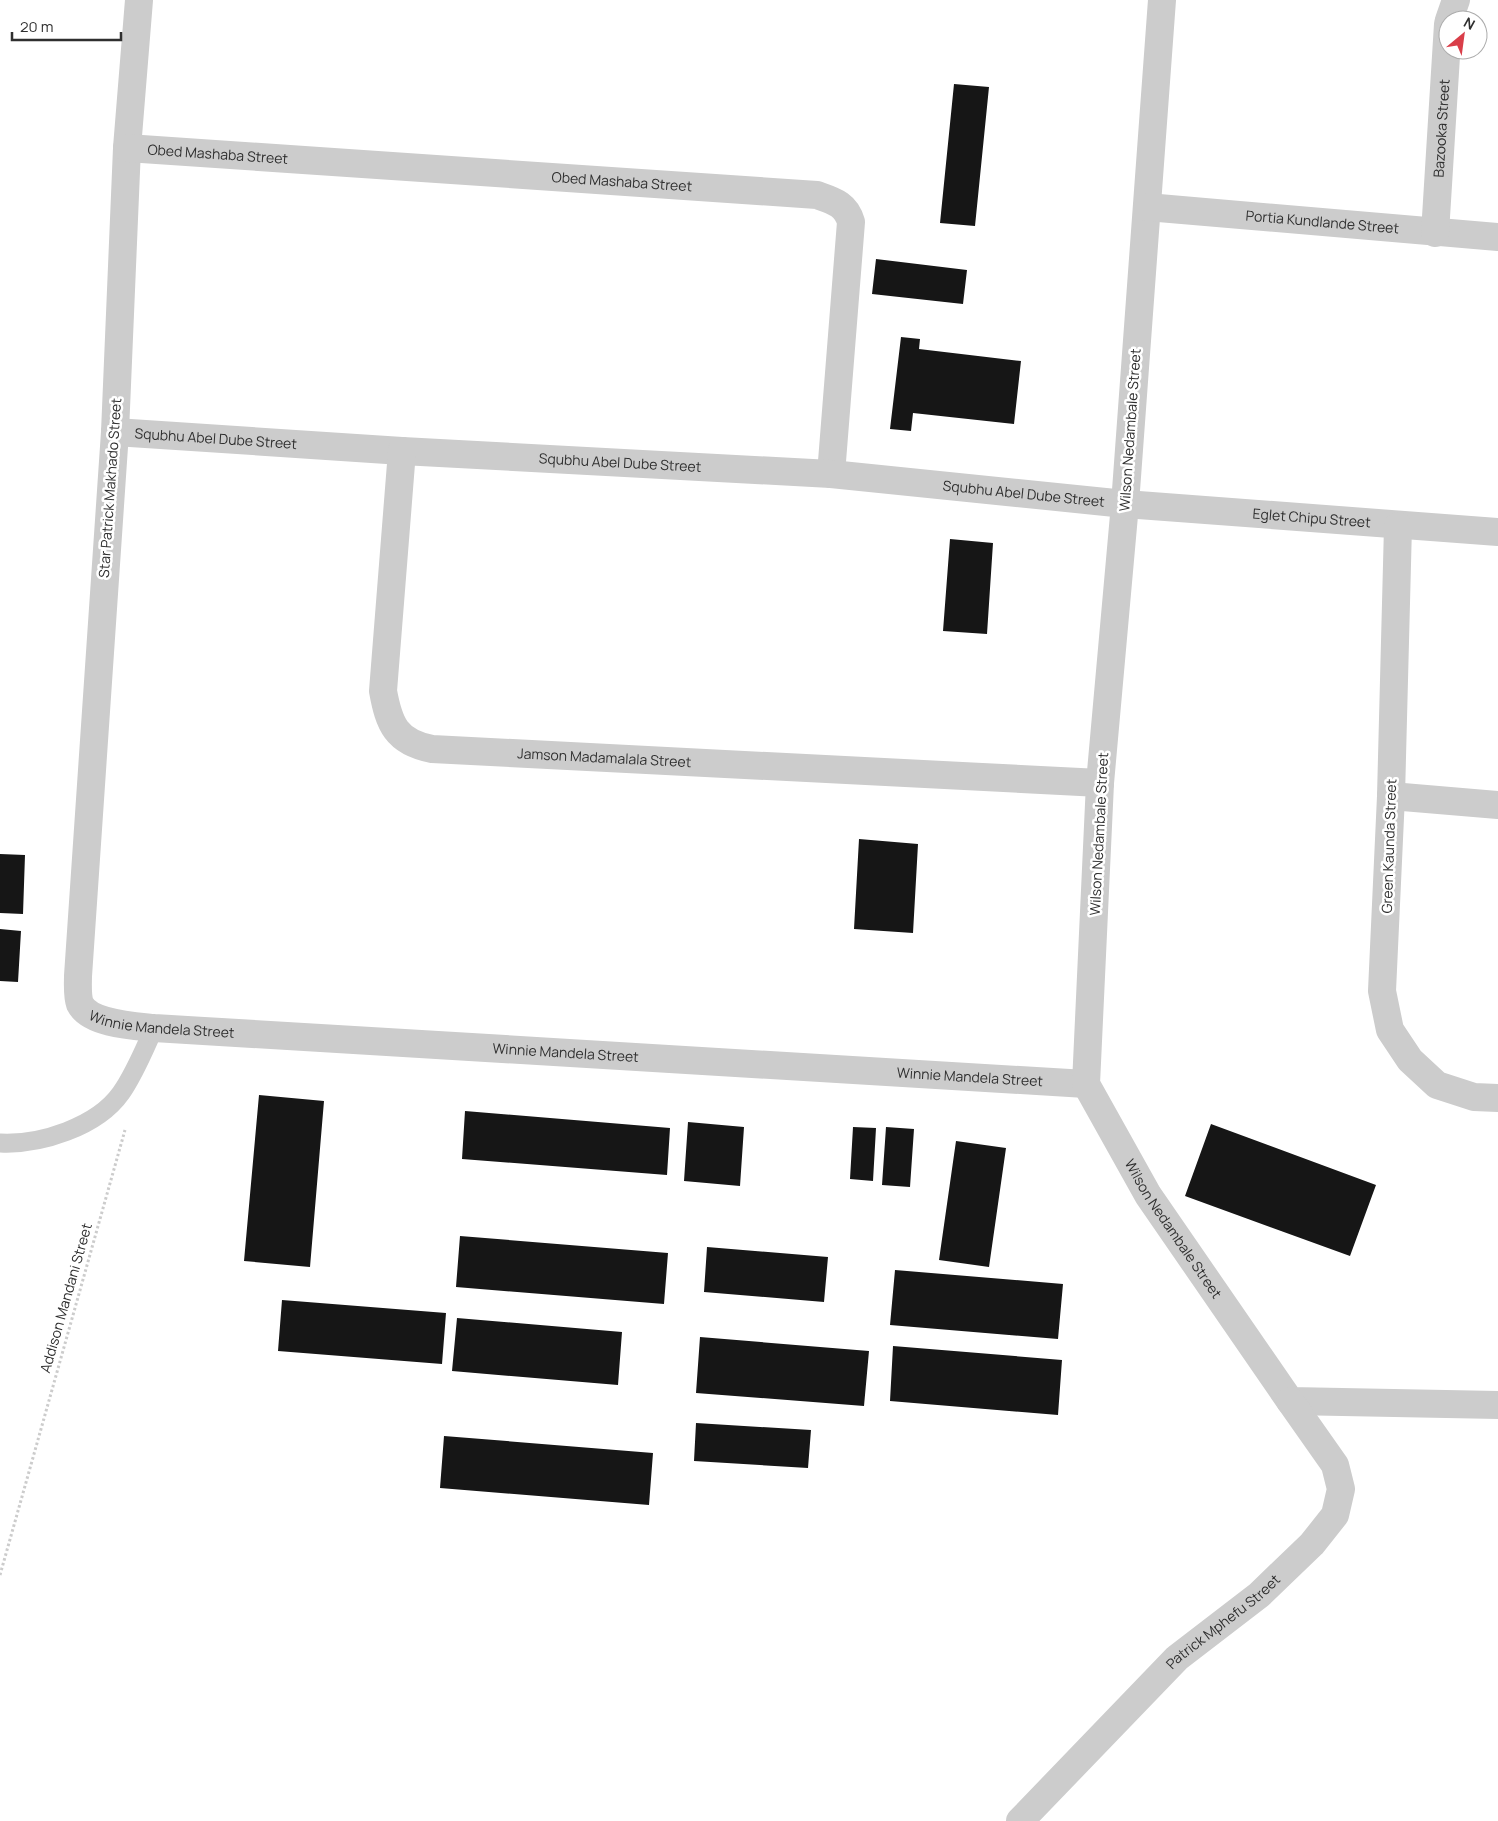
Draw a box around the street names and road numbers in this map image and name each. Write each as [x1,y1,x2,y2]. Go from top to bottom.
street label: Bazooka Street [1428,78,1454,178]
street label: Obed Mashaba Street [147,139,289,168]
street label: Obed Mashaba Street [551,167,693,195]
street label: Portia Kundlande Street [1245,205,1400,238]
street label: Wilson Nedambale Street [1114,347,1145,512]
street label: Star Patrick Makhado Street [94,397,125,579]
street label: Squbhu Abel Dube Street [134,423,298,453]
street label: Squbhu Abel Dube Street [538,448,702,476]
street label: Squbhu Abel Dube Street [942,475,1106,511]
street label: Eglet Chipu Street [1252,504,1372,531]
street label: Jamson Madamalala Street [517,743,692,771]
street label: Wilson Nedambale Street [1085,752,1112,916]
street label: Green Kaunda Street [1377,778,1400,914]
street label: Winnie Mandela Street [86,1005,235,1042]
street label: Winnie Mandela Street [492,1038,640,1066]
street label: Winnie Mandela Street [896,1063,1044,1090]
street label: Wilson Nedambale Street [1121,1156,1227,1302]
street label: Addison Mandani Street [35,1220,96,1375]
street label: Patrick Mphefu Street [1162,1570,1284,1673]

